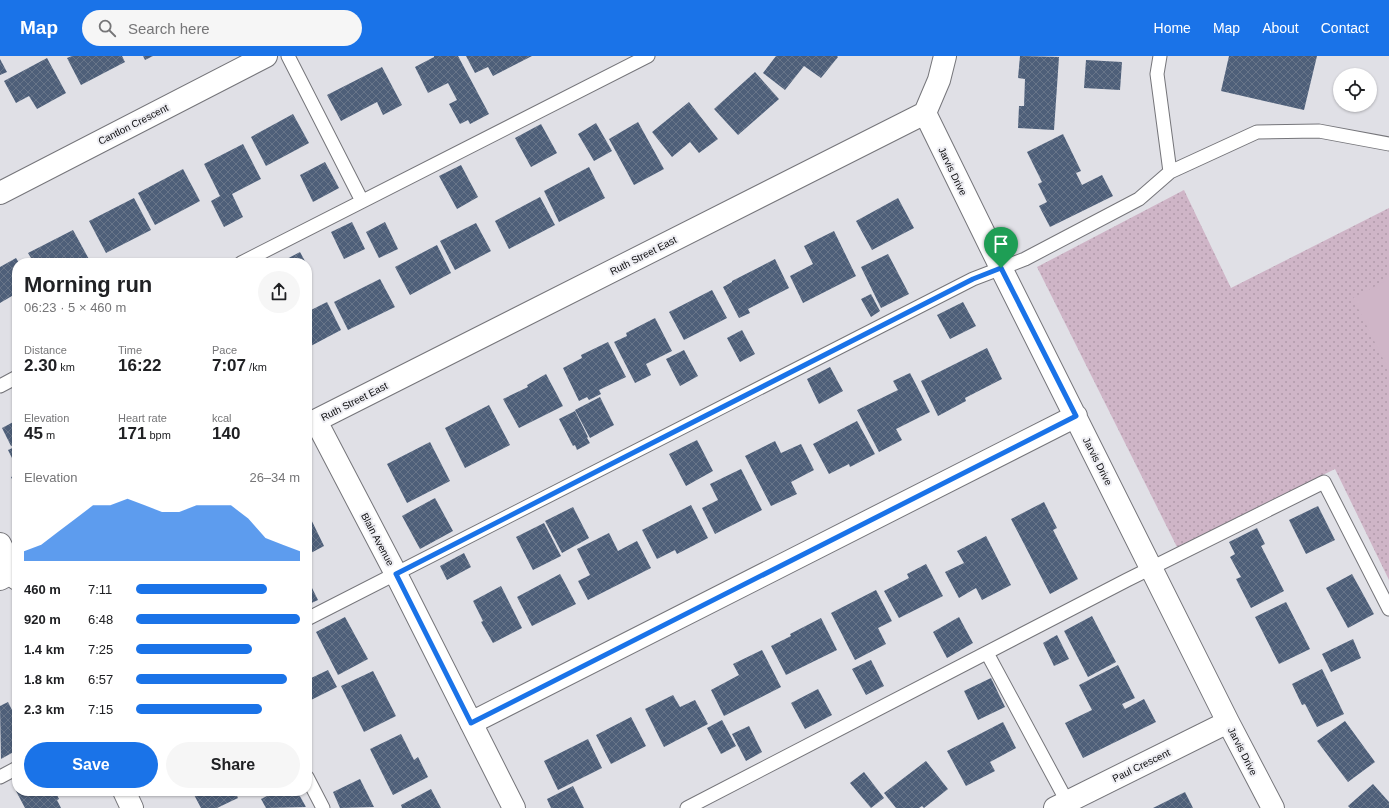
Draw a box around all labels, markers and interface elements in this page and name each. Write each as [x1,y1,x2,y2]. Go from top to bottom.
search box [82,10,362,46]
text: Map [20,17,58,38]
icon: search [96,17,118,39]
text: Search here [128,20,210,37]
text: Home [1154,20,1191,36]
text: Map [1213,20,1240,36]
text: About [1262,20,1299,36]
text: Contact [1321,20,1369,36]
map controls [1333,68,1377,112]
button: locate [1333,68,1377,112]
street label: Cantlon Crescent [96,102,170,147]
street label: Jarvis Drive [936,145,969,197]
pin [984,227,1018,268]
icon: arrive [990,233,1012,255]
street label: Ruth Street East [608,234,679,277]
button: share [258,271,300,313]
text: Morning run [24,272,152,297]
text: 06:23 · 5 × 460 m [24,300,126,315]
text: Distance [24,344,67,356]
text: Time [118,344,142,356]
text: Pace [212,344,237,356]
text: 2.30 [24,356,57,375]
text: 16:22 [118,356,161,375]
text: 7:07 [212,356,246,375]
text: km [57,361,75,373]
text: /km [246,361,267,373]
street label: Ruth Street East [319,380,390,423]
text: Elevation [24,412,69,424]
text: Heart rate [118,412,167,424]
text: kcal [212,412,232,424]
text: 45 [24,424,43,443]
text: 171 [118,424,146,443]
text: 140 [212,424,240,443]
text: m [43,429,55,441]
text: bpm [146,429,171,441]
street label: Jarvis Drive [1081,435,1115,487]
text: Elevation [24,470,77,485]
text: 26–34 m [249,470,300,485]
street label: Blain Avenue [359,511,396,568]
text: 460 m [24,582,61,597]
text: 7:11 [88,582,112,597]
text: 920 m [24,612,61,627]
text: 6:48 [88,612,113,627]
text: 1.4 km [24,642,64,657]
text: 7:25 [88,642,113,657]
text: 1.8 km [24,672,64,687]
text: 6:57 [88,672,113,687]
text: 2.3 km [24,702,64,717]
text: 7:15 [88,702,113,717]
street label: Jarvis Drive [1226,725,1260,777]
button: Save [24,742,158,788]
button: Share [166,742,300,788]
street label: Paul Crescent [1111,747,1172,784]

